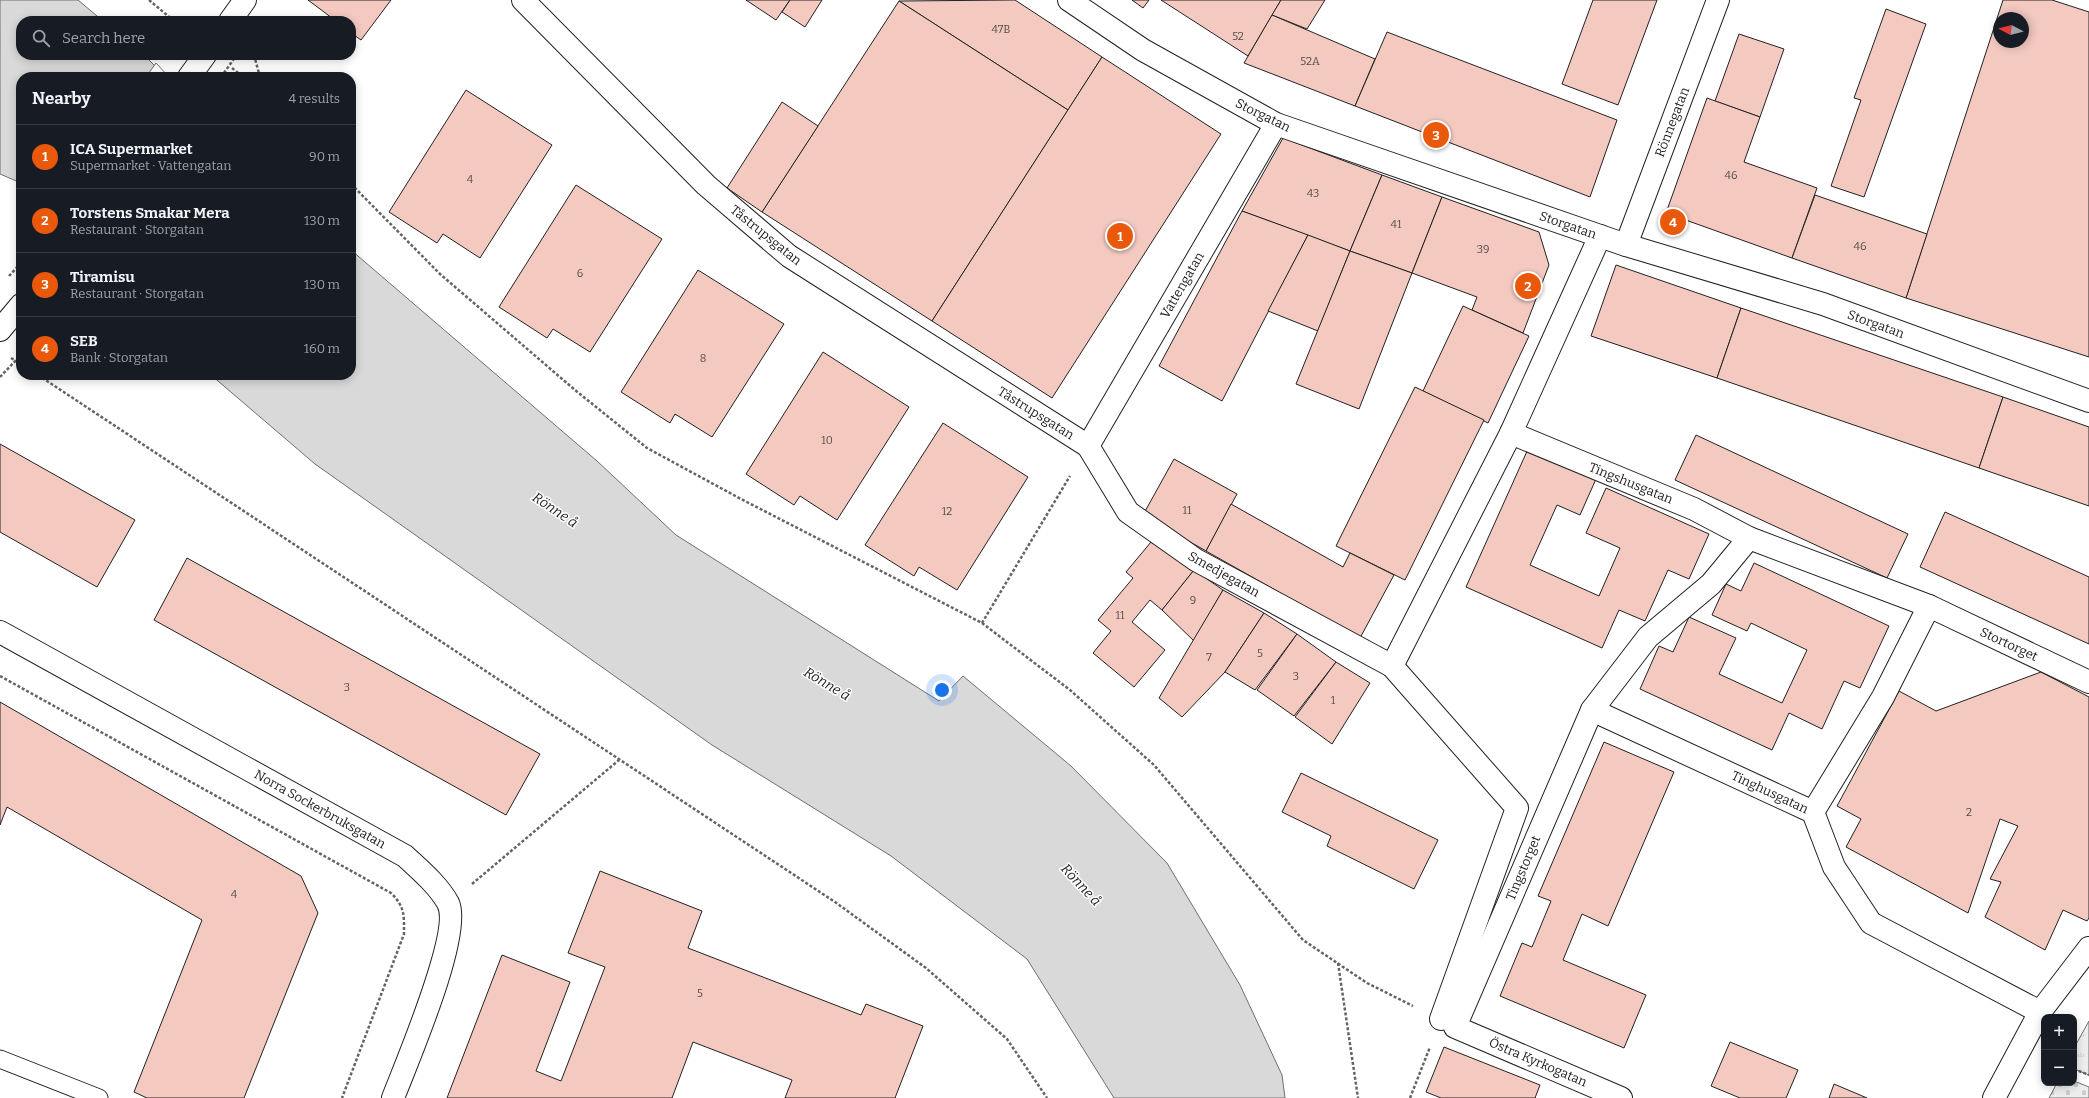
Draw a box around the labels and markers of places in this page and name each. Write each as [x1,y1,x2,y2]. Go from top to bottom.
pin: 3 [1423,120,1449,150]
pin: 4 [1660,207,1686,237]
pin: 1 [1107,221,1133,251]
pin: 2 [1515,271,1541,301]

